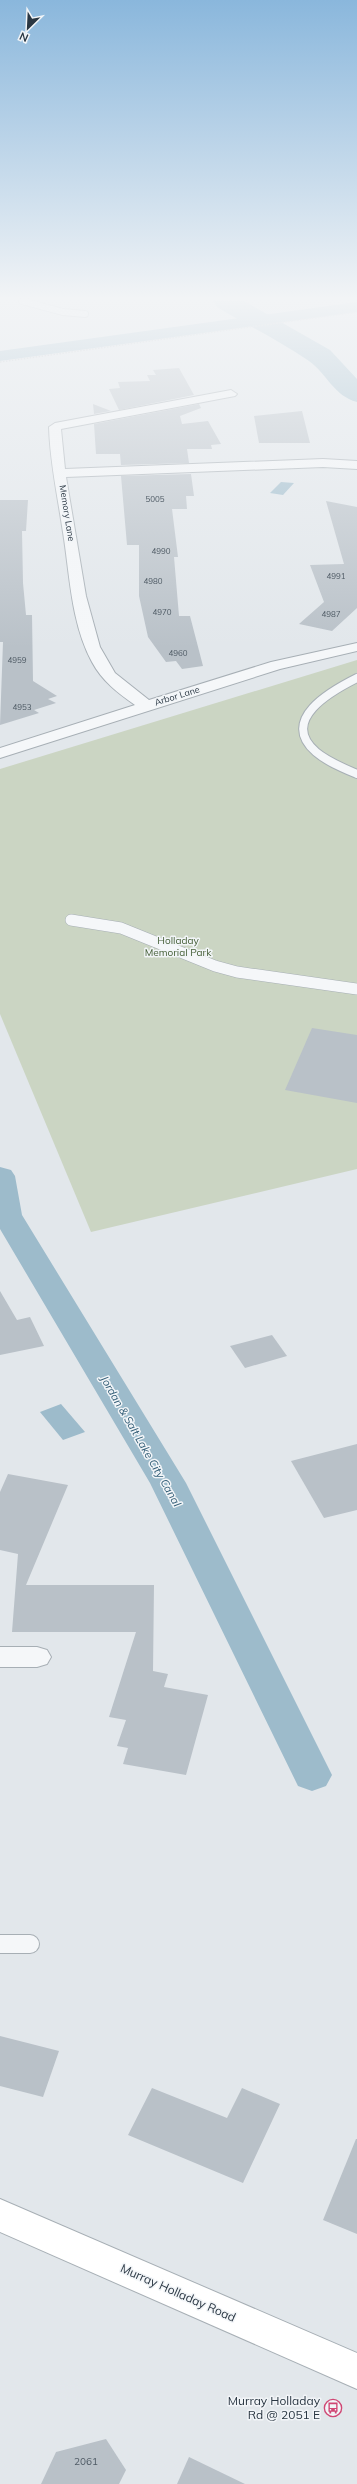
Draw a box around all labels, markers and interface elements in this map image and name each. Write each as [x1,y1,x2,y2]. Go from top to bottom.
north arrow [8,8,48,48]
text: N [17,29,31,45]
street label: Memory Lane [57,484,77,542]
house number: 5005 [145,494,165,504]
house number: 4990 [151,546,171,556]
house number: 4991 [326,571,346,581]
house number: 4980 [143,576,163,586]
house number: 4970 [152,607,172,617]
house number: 4987 [321,609,341,619]
house number: 4960 [168,648,188,658]
house number: 4959 [7,655,27,665]
street label: Arbor Lane [153,683,201,708]
house number: 4953 [12,702,32,712]
park label: Holladay Memorial Park [145,934,212,959]
water label: Jordan & Salt Lake City Canal [97,1372,184,1509]
street label: Murray Holladay Road [118,2260,238,2325]
place label: Murray Holladay Rd @ 2051 E [228,2393,321,2422]
bus stop icon: Murray Holladay Rd @ 2051 E [323,2398,343,2418]
house number: 2061 [74,2455,98,2468]

